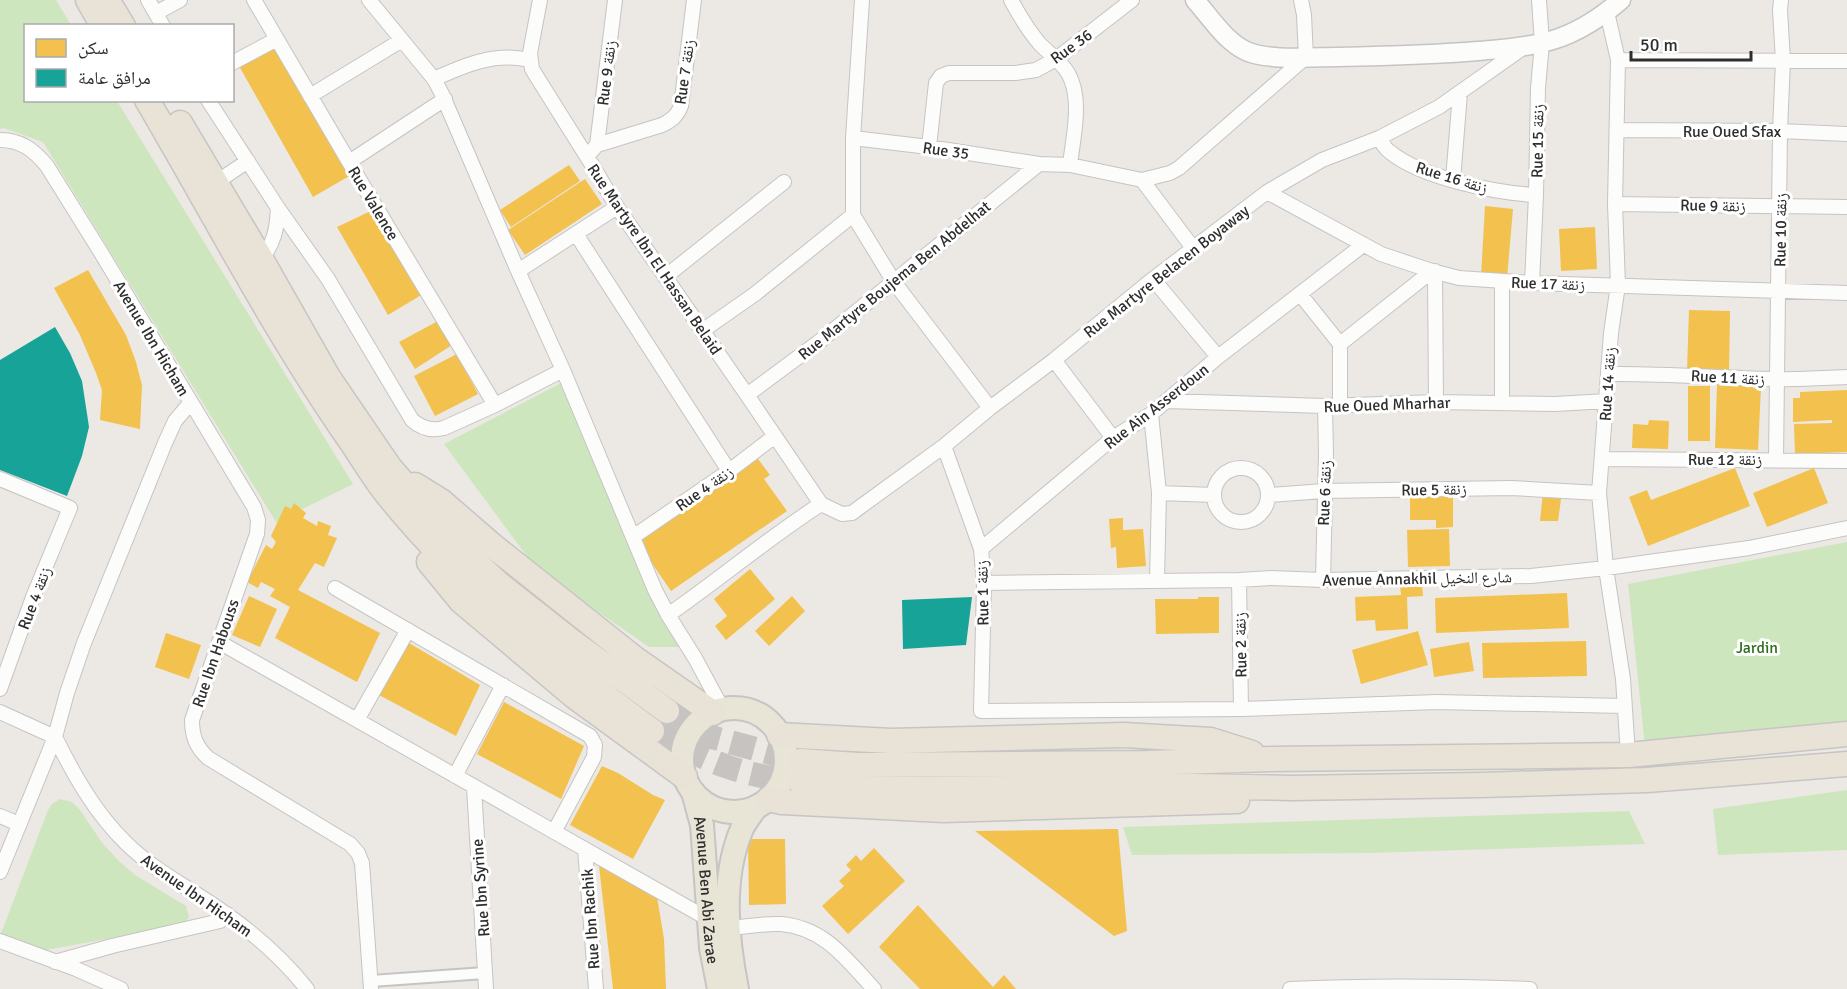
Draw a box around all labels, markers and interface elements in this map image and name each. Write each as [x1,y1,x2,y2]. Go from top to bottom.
legend [24,24,234,102]
scale bar [1631,24,1751,62]
street label: Rue 36 [1047,25,1096,69]
text: 50 m [1640,34,1678,56]
text: سكن [78,37,109,59]
street label: Rue 7 زنقة [671,38,699,106]
street label: Rue 9 زنقة [593,39,621,107]
text: مرافق عامة [78,67,151,89]
street label: Rue 15 زنقة [1527,104,1549,178]
street label: Rue Oued Sfax [1683,122,1782,142]
street label: Rue 35 [921,138,970,164]
street label: Rue 16 زنقة [1413,158,1490,198]
street label: Rue Martyre Ibn El Hassan Belaid [583,160,726,359]
street label: Rue Valence [343,163,403,244]
street label: Rue 10 زنقة [1770,193,1792,267]
street label: Rue 9 زنقة [1680,195,1746,217]
street label: Rue Martyre Boujema Ben Abdelhat [794,197,995,365]
street label: Rue Martyre Belacen Boyaway [1080,201,1254,343]
street label: Rue 17 زنقة [1510,273,1585,295]
street label: Avenue Ibn Hicham [109,277,194,400]
street label: Rue 14 زنقة [1595,346,1621,422]
street label: Rue Ain Asserdoun [1100,360,1213,454]
street label: Rue 11 زنقة [1690,366,1766,390]
street label: Rue Oued Mharhar [1323,393,1451,417]
street label: Rue 12 زنقة [1688,450,1762,470]
street label: Rue 6 زنقة [1314,460,1336,526]
street label: Rue 4 زنقة [672,462,737,516]
street label: Rue 5 زنقة [1401,479,1467,501]
street label: Rue 1 زنقة [972,560,994,626]
street label: Rue 4 زنقة [14,564,56,633]
street label: Avenue Annakhil شارع النخيل [1322,567,1512,591]
street label: Rue Ibn Habouss [188,597,244,710]
street label: Rue 2 زنقة [1230,612,1252,678]
park label: Jardin [1736,638,1778,658]
street label: Avenue Ben Abi Zarae [689,814,723,966]
street label: Rue Ibn Syrine [468,838,494,938]
street label: Avenue Ibn Hicham [137,850,256,942]
street label: Rue Ibn Rachik [577,868,604,970]

